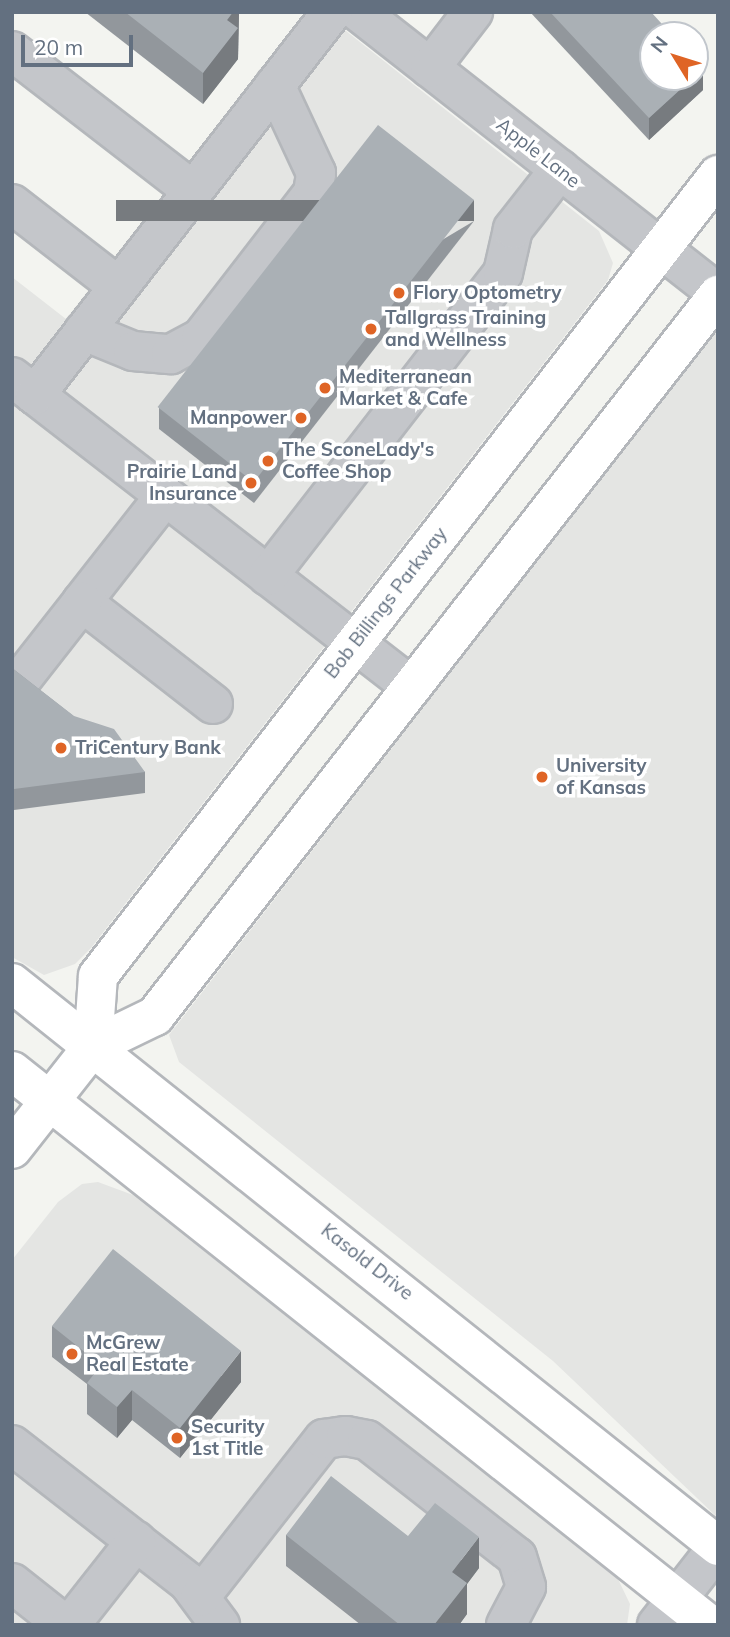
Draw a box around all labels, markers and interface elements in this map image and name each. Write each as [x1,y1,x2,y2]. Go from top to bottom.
scale bar [24,21,136,65]
north arrow [639,21,709,91]
text: N [645,31,673,57]
text: 20 m [34,34,83,60]
street label: Apple Lane [492,113,584,193]
place label: Flory Optometry [413,282,562,304]
marker: Flory Optometry [391,285,407,301]
place label: Tallgrass Training and Wellness [385,307,546,351]
marker: Tallgrass Training and Wellness [363,321,379,337]
place label: Mediterranean Market & Cafe [339,366,472,410]
marker: Mediterranean Market & Cafe [317,380,333,396]
place label: Manpower [190,407,287,429]
marker: Manpower [293,410,309,426]
place label: The SconeLady's Coffee Shop [282,439,434,483]
marker: The SconeLady's Coffee Shop [260,453,276,469]
place label: Prairie Land Insurance [127,461,237,505]
marker: Prairie Land Insurance [243,475,259,491]
street label: Bob Billings Parkway [320,523,452,683]
place label: TriCentury Bank [75,737,221,759]
marker: TriCentury Bank [53,740,69,756]
place label: University of Kansas [556,755,647,799]
marker: University of Kansas [534,769,550,785]
street label: Kasold Drive [316,1219,418,1305]
place label: McGrew Real Estate [86,1332,189,1376]
marker: McGrew Real Estate [64,1346,80,1362]
place label: Security 1st Title [191,1416,265,1460]
marker: Security 1st Title [169,1430,185,1446]

